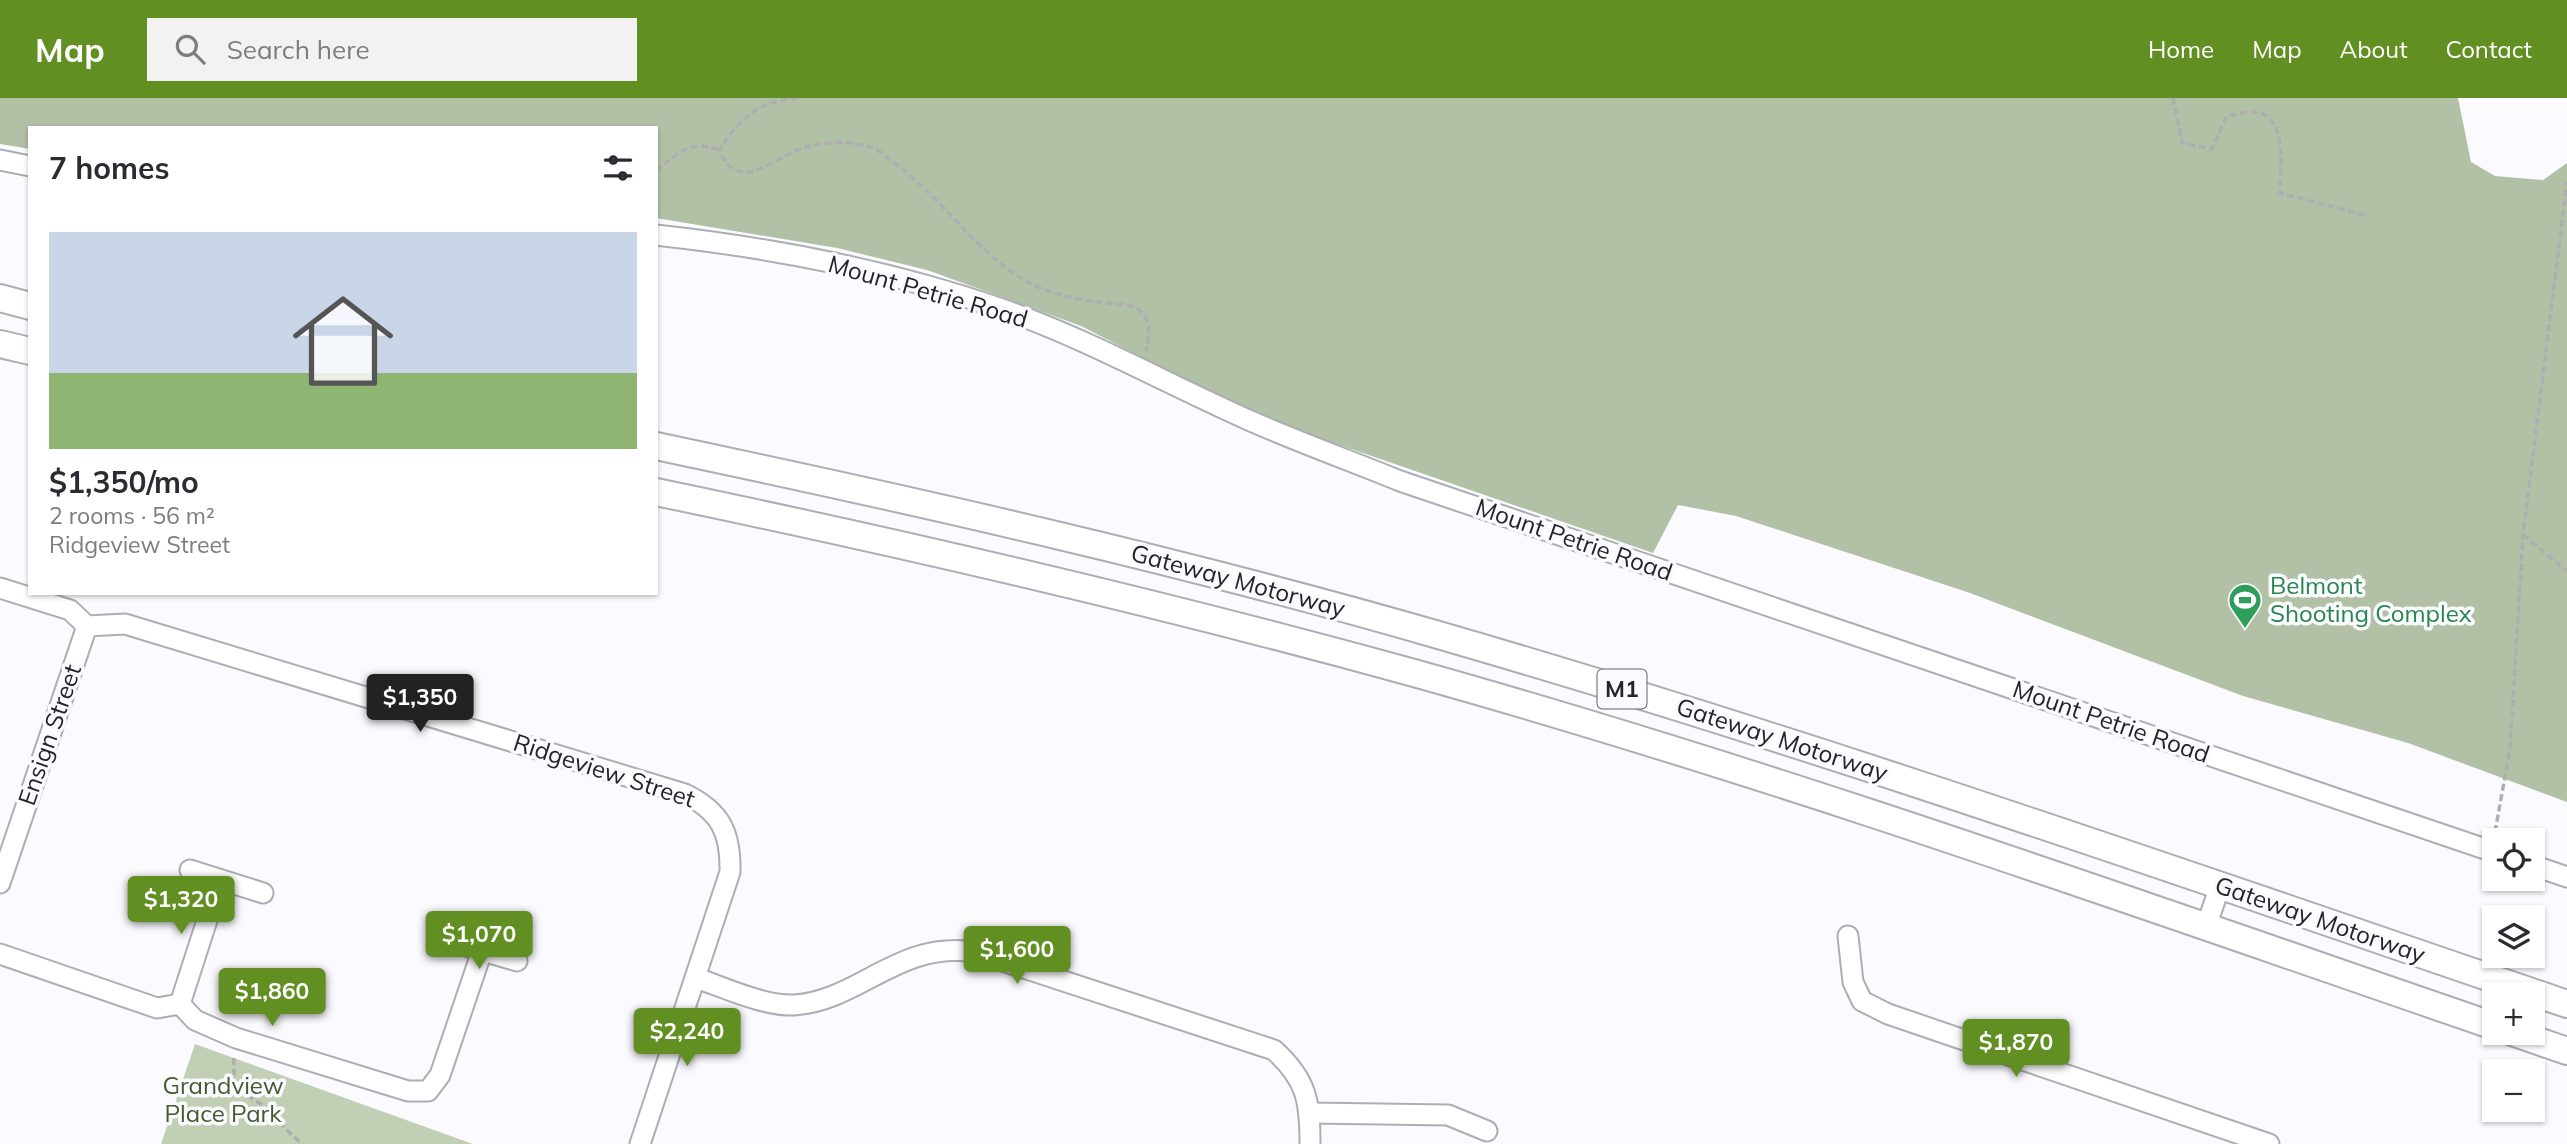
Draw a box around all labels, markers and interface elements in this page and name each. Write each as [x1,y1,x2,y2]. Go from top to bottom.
search box [147,18,637,81]
text: Map [35,29,105,70]
icon: search [171,30,209,68]
text: Search here [227,33,370,66]
text: Home [2148,34,2214,64]
text: Map [2252,34,2302,64]
text: About [2340,34,2408,64]
text: Contact [2446,34,2532,64]
text: 7 homes [49,149,170,187]
icon: filters [599,149,637,187]
street label: Mount Petrie Road [825,248,1031,334]
icon: home [280,278,406,404]
text: $1,350/mo [49,463,199,501]
street label: Mount Petrie Road [1472,491,1677,587]
text: 2 rooms · 56 m² [49,501,215,530]
text: Ridgeview Street [49,530,230,559]
street label: Gateway Motorway [1128,537,1349,623]
place label: Belmont Shooting Complex [2270,570,2472,628]
sports icon: Belmont Shooting Complex [2226,581,2264,630]
street label: Ensign Street [11,660,87,809]
road number: M1 [1598,670,1646,708]
street label: Mount Petrie Road [2009,673,2214,769]
pin: $1,350 [363,674,477,734]
text: $1,350 [383,682,457,711]
street label: Gateway Motorway [1673,691,1892,787]
street label: Ridgeview Street [510,727,699,814]
map controls [2482,828,2545,1122]
button: locate [2482,828,2545,891]
street label: Gateway Motorway [2211,869,2430,969]
pin: $1,320 [124,876,238,936]
text: $1,320 [144,884,218,913]
button: layers [2482,905,2545,968]
pin: $1,070 [422,912,536,971]
text: $1,070 [442,919,516,948]
pin: $1,600 [960,926,1074,986]
text: $1,600 [980,934,1054,963]
pin: $1,860 [215,968,329,1028]
text: $1,860 [235,976,309,1005]
button: + [2482,982,2545,1045]
pin: $2,240 [630,1009,744,1068]
text: $2,240 [650,1016,724,1045]
pin: $1,870 [1959,1020,2073,1079]
text: $1,870 [1979,1027,2053,1056]
button: − [2482,1059,2545,1122]
park label: Grandview Place Park [162,1070,284,1128]

